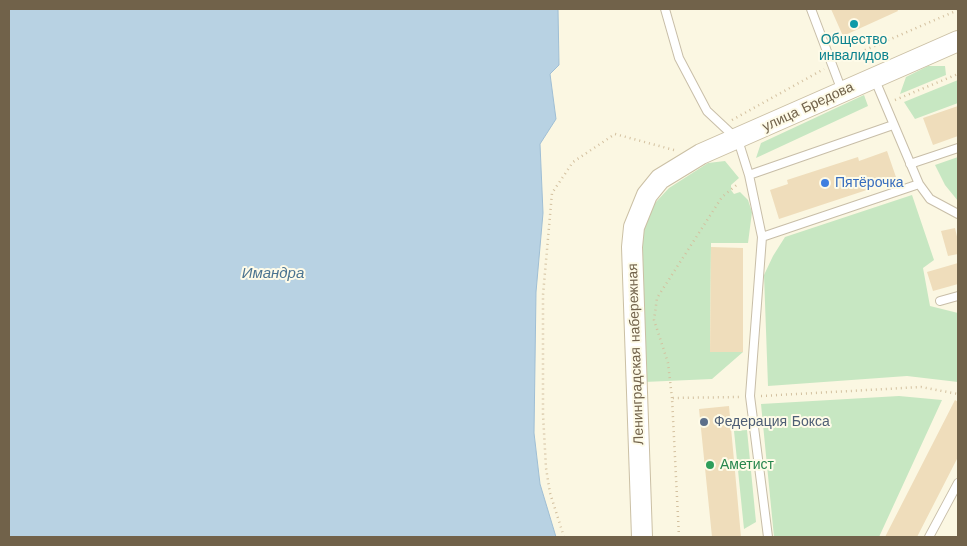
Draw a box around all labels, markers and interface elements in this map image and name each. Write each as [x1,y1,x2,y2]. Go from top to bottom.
marker: Общество инвалидов [848,18,860,30]
place label: Общество инвалидов [819,32,889,64]
street label: улица Бредова [760,79,856,135]
place label: Пятёрочка [835,175,904,191]
marker: Пятёрочка [819,177,831,189]
street label: Ленинградская набережная [624,263,648,445]
water label: Имандра [242,265,304,283]
place label: Федерация Бокса [714,414,830,430]
marker: Федерация Бокса [698,416,710,428]
place label: Аметист [720,457,774,473]
marker: Аметист [704,459,716,471]

